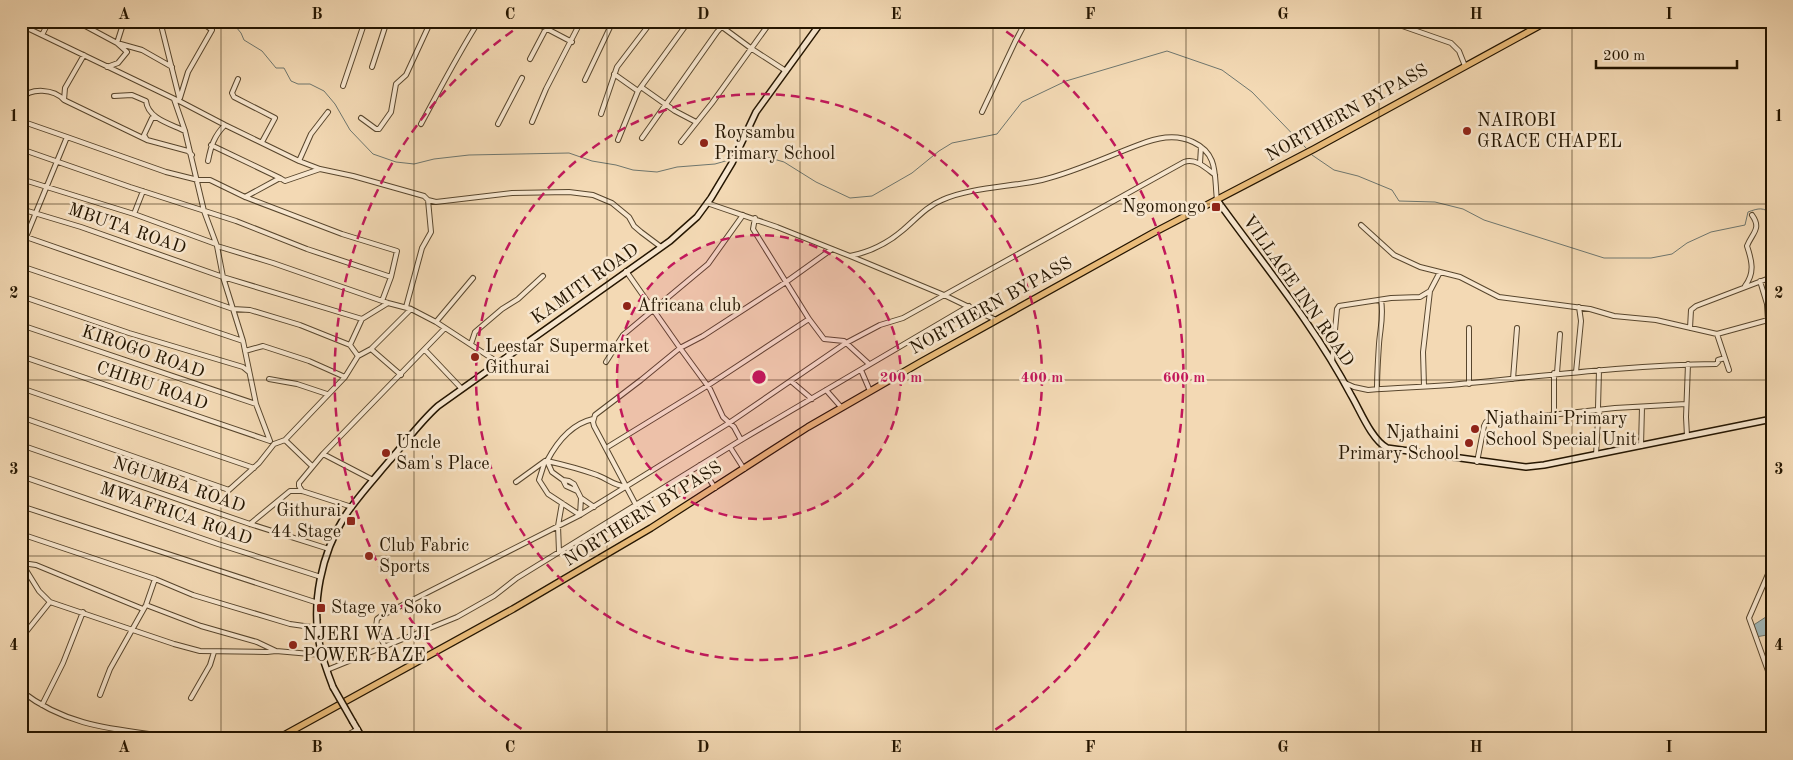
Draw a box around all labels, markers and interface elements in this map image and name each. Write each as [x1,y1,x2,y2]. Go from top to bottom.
text: A [118,7,130,23]
text: B [311,7,323,23]
text: C [505,7,515,23]
text: D [697,7,709,23]
text: E [890,7,902,23]
text: F [1085,7,1096,23]
text: G [1277,7,1289,23]
text: H [1469,7,1483,23]
text: I [1665,7,1673,23]
scale bar [1596,38,1737,70]
text: 200 m [1603,49,1645,64]
street label: NORTHERN BYPASS [1263,61,1431,165]
text: 1 [9,109,19,125]
text: 1 [1774,109,1784,125]
place label: NAIROBI GRACE CHAPEL [1477,112,1622,151]
place label: Roysambu Primary School [714,124,835,163]
marker: NAIROBI GRACE CHAPEL [1461,125,1473,137]
marker: Roysambu Primary School [698,137,710,149]
place label: Ngomongo [1122,198,1206,216]
street label: MBUTA ROAD [66,200,188,258]
marker: Ngomongo [1210,201,1222,213]
street label: VILLAGE INN ROAD [1239,212,1357,370]
street label: KAMITI ROAD [528,240,642,328]
street label: NORTHERN BYPASS [907,254,1075,358]
text: 2 [9,286,19,302]
text: 2 [1774,286,1784,302]
place label: Africana club [637,297,741,315]
marker: Africana club [621,300,633,312]
street label: KIROGO ROAD [79,322,207,382]
place label: Leestar Supermarket Githurai [485,338,649,377]
marker: Leestar Supermarket Githurai [469,351,481,363]
street label: CHIBU ROAD [94,359,210,413]
centre of rings [750,368,768,386]
text: 200 m [880,371,922,386]
text: 400 m [1021,371,1063,386]
text: 600 m [1163,371,1205,386]
place label: Njathaini Primary School Special Unit [1485,410,1637,449]
marker: Njathaini Primary School Special Unit [1469,423,1481,435]
place label: Njathaini Primary School [1338,424,1459,463]
place label: Uncle Sam's Place [396,434,490,473]
marker: Njathaini Primary School [1463,437,1475,449]
marker: Uncle Sam's Place [380,447,392,459]
street label: NGUMBA ROAD [111,454,247,516]
street label: NORTHERN BYPASS [561,458,725,570]
text: 3 [9,462,19,478]
text: 3 [1774,462,1784,478]
street label: MWAFRICA ROAD [98,479,254,549]
place label: Githurai 44 Stage [271,502,341,541]
marker: Githurai 44 Stage [345,515,357,527]
place label: Club Fabric Sports [379,537,469,576]
marker: Club Fabric Sports [363,550,375,562]
place label: Stage ya Soko [331,599,442,617]
marker: Stage ya Soko [315,602,327,614]
place label: NJERI WA UJI POWER BAZE [303,626,430,665]
text: 4 [9,638,19,654]
text: 4 [1774,638,1784,654]
marker: NJERI WA UJI POWER BAZE [287,639,299,651]
text: A [118,740,130,756]
text: B [311,740,323,756]
text: C [505,740,515,756]
text: D [697,740,709,756]
text: E [890,740,902,756]
text: F [1085,740,1096,756]
text: G [1277,740,1289,756]
text: H [1469,740,1483,756]
text: I [1665,740,1673,756]

